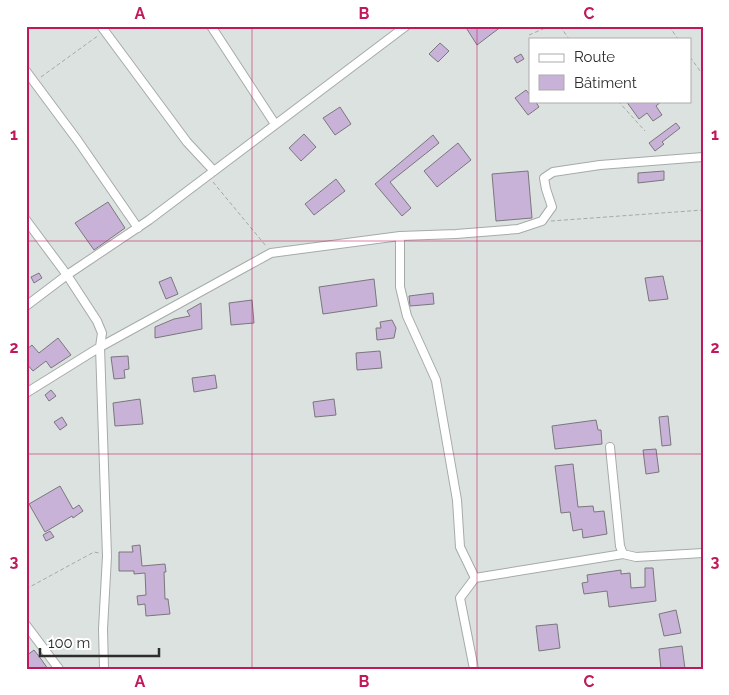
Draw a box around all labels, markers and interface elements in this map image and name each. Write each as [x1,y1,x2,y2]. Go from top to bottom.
text: A [135,4,146,23]
text: B [359,4,370,23]
text: C [584,4,595,23]
legend [529,38,692,102]
text: Route [574,48,615,66]
text: Bâtiment [574,74,637,92]
text: 1 [10,125,18,144]
text: 1 [711,125,719,144]
text: 2 [9,338,19,357]
text: 2 [710,338,720,357]
text: 3 [10,552,19,571]
text: 3 [711,552,720,571]
scale bar [40,625,159,657]
text: 100 m [48,634,90,652]
text: A [135,672,146,691]
text: B [359,672,370,691]
text: C [584,672,595,691]

